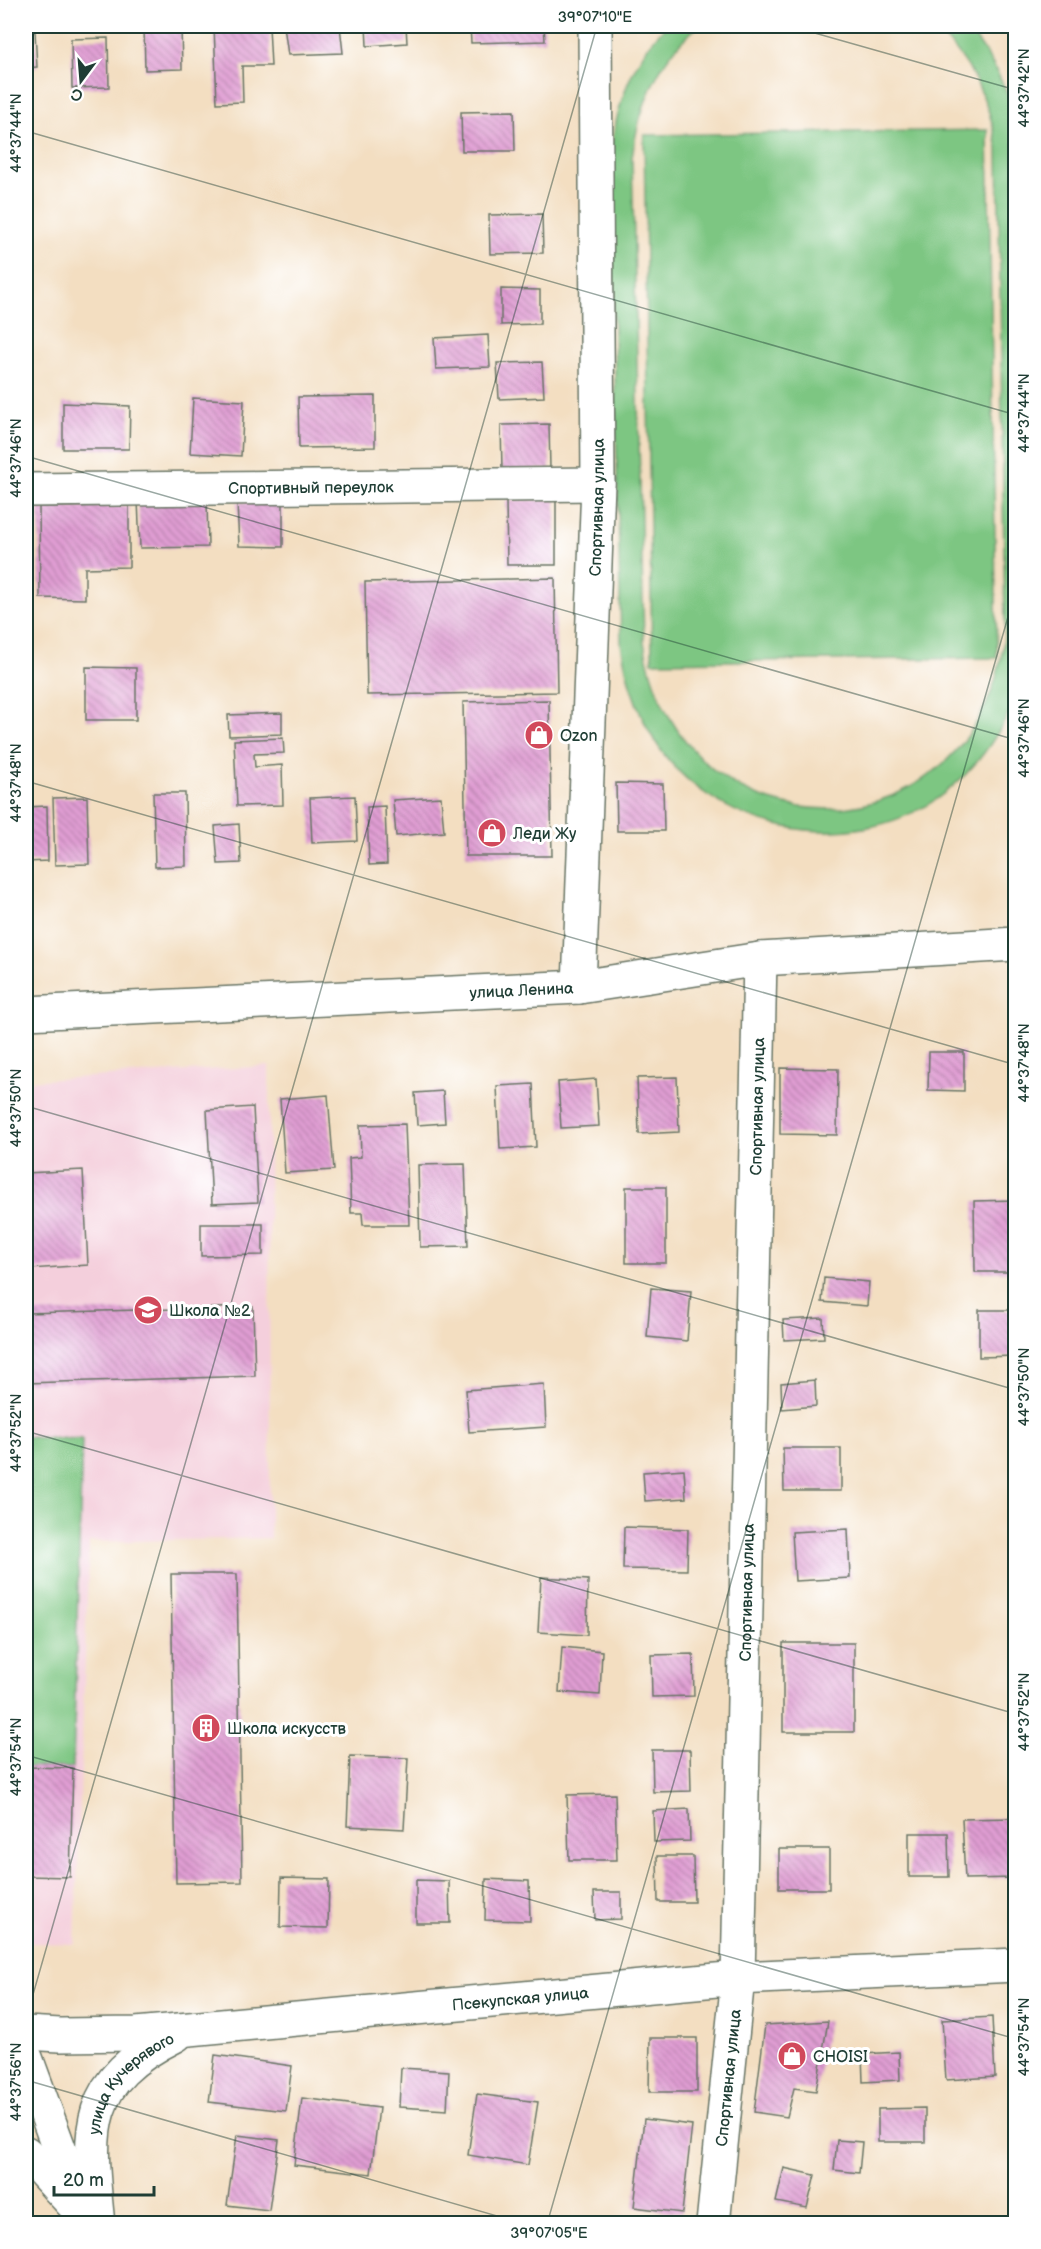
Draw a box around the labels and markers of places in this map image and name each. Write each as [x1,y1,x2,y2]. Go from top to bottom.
shop icon: Ozon [523,719,555,751]
place label: Ozon [560,727,598,746]
shop icon: Леди Жу [476,817,508,849]
place label: Леди Жу [512,825,577,844]
school or university icon: Школа №2 [132,1294,164,1326]
place label: Школа №2 [169,1302,251,1321]
building icon: Школа искусств [190,1712,222,1744]
place label: Школа искусств [227,1720,347,1739]
shop icon: CHOISI [776,2040,808,2072]
place label: CHOISI [813,2048,868,2067]

